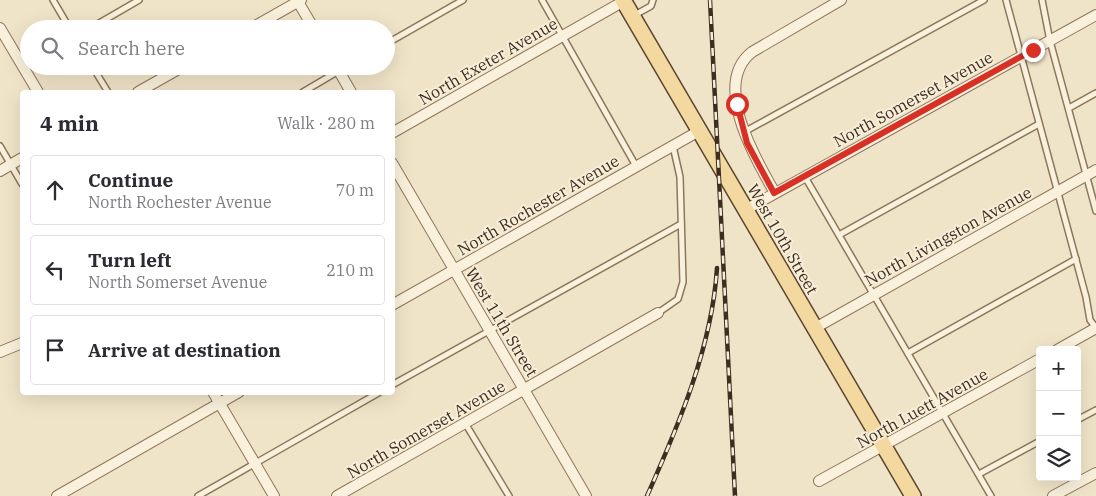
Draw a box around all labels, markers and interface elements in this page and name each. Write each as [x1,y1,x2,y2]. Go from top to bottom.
street label: North Exeter Avenue [415,13,561,109]
search box [20,20,395,75]
icon: search [38,34,66,62]
text: Search here [78,36,185,60]
route end [1022,39,1045,62]
street label: North Somerset Avenue [830,47,996,151]
route start [726,93,749,116]
text: 4 min [40,109,99,137]
text: Walk · 280 m [277,113,375,133]
street label: North Rochester Avenue [454,150,622,260]
text: Continue [88,168,173,192]
icon: ahead [41,176,69,204]
text: 70 m [336,180,374,200]
street label: West 10th Street [743,180,823,298]
street label: North Livingston Avenue [861,182,1035,290]
text: North Rochester Avenue [88,192,271,212]
text: Turn left [88,248,171,272]
icon: left [41,256,69,284]
text: 210 m [326,260,374,280]
street label: West 11th Street [462,264,543,381]
text: North Somerset Avenue [88,272,267,292]
icon: arrive [41,336,69,364]
text: Arrive at destination [88,338,281,362]
map controls [1036,346,1081,481]
button: + [1036,346,1081,391]
street label: North Luett Avenue [853,364,991,452]
street label: North Somerset Avenue [343,376,509,482]
button: − [1036,391,1081,436]
button: layers [1036,436,1081,481]

